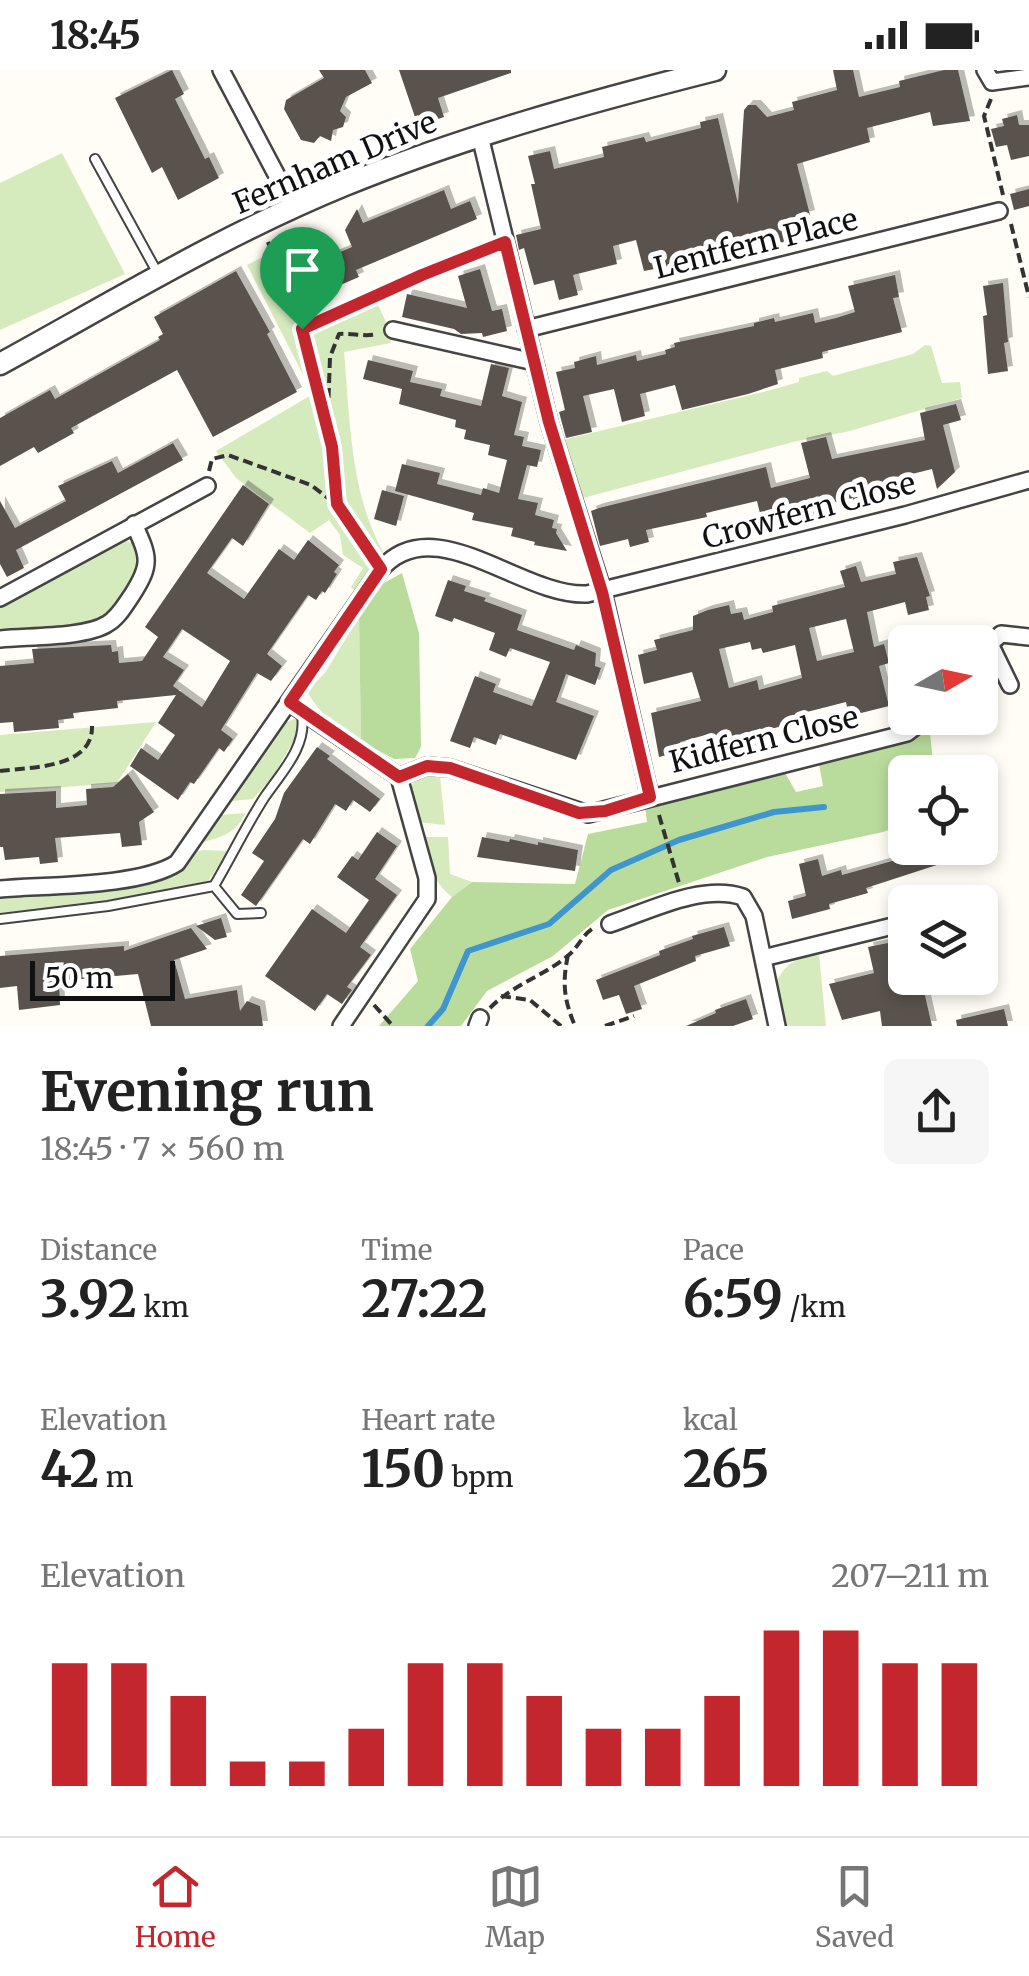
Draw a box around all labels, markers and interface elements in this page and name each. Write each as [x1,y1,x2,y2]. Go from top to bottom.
text: 18:45 [50,12,141,59]
street label: Fernham Drive [227,102,442,222]
street label: Lentfern Place [650,199,861,287]
pin [260,227,345,330]
icon: arrive [275,242,330,297]
street label: Crowfern Close [698,463,919,557]
north arrow [888,625,998,735]
map controls [888,625,998,995]
street label: Kidfern Close [665,697,862,781]
button: locate [888,755,998,865]
button: layers [888,885,998,995]
scale bar [30,956,175,1000]
text: 50 m [45,960,113,996]
text: Evening run [40,1057,374,1126]
button: share [884,1059,989,1164]
text: 18:45 · 7 × 560 m [40,1129,284,1169]
text: Distance [40,1232,157,1268]
text: Time [361,1232,432,1268]
text: Pace [683,1232,744,1268]
text: 3.92 [40,1268,137,1331]
text: 27:22 [361,1268,488,1331]
text: 6:59 [683,1268,783,1331]
text: km [137,1289,189,1325]
text: /km [783,1289,846,1325]
text: Elevation [40,1402,167,1438]
text: Heart rate [361,1402,495,1438]
text: kcal [683,1402,738,1438]
text: 42 [40,1438,99,1501]
text: 150 [361,1438,445,1501]
text: 265 [683,1438,769,1501]
text: m [99,1459,134,1495]
text: bpm [445,1459,513,1495]
text: Elevation [40,1556,185,1596]
text: 207–211 m [831,1556,989,1596]
tab: Home [135,1859,216,1955]
tab: Map [485,1859,545,1955]
tab: Saved [815,1859,894,1955]

